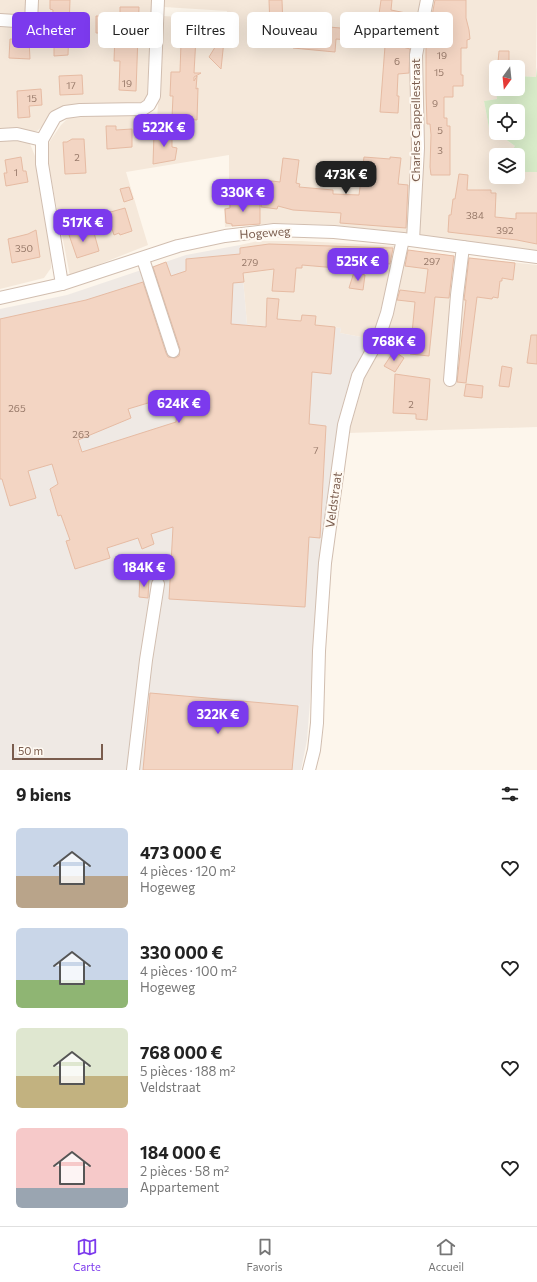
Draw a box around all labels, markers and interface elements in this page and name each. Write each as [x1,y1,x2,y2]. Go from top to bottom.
chip: Acheter [12,12,90,48]
chip: Louer [98,12,163,48]
chip: Filtres [171,12,239,48]
chip: Nouveau [247,12,332,48]
chip: Appartement [340,12,453,48]
house number: 19 [437,49,447,61]
house number: 6 [394,55,400,67]
street label: Charles Cappellestraat [408,58,422,182]
north arrow [489,60,525,96]
map controls [489,60,525,184]
house number: 15 [434,66,444,78]
house number: 19 [122,77,132,89]
house number: 17 [66,79,76,91]
house number: 15 [27,92,37,104]
house number: 9 [432,97,438,109]
button: locate [489,104,525,140]
pin: 522K € [131,114,197,148]
text: 522K € [142,119,186,135]
house number: 5 [437,124,443,136]
house number: 3 [437,144,443,156]
button: layers [489,148,525,184]
house number: 2 [74,151,80,163]
pin: 473K € [313,161,379,195]
house number: 1 [14,166,18,178]
text: 473K € [324,166,368,182]
pin: 330K € [210,179,276,213]
text: 330K € [221,184,265,200]
pin: 517K € [50,209,116,243]
house number: 384 [466,209,484,221]
text: 517K € [62,214,104,230]
street label: Hogeweg [239,223,291,241]
house number: 392 [496,224,514,236]
house number: 350 [15,242,33,254]
pin: 525K € [325,248,391,282]
text: 525K € [336,253,380,269]
house number: 297 [424,255,440,267]
house number: 279 [242,256,258,268]
pin: 768K € [361,328,427,362]
text: 768K € [372,333,416,349]
pin: 624K € [146,390,212,424]
text: 624K € [157,395,201,411]
house number: 2 [408,398,414,410]
house number: 265 [8,402,26,414]
house number: 263 [72,428,90,440]
house number: 7 [313,444,319,456]
street label: Veldstraat [322,471,344,529]
pin: 184K € [111,554,177,588]
text: 184K € [123,559,165,575]
pin: 322K € [185,701,251,735]
text: 322K € [196,706,240,722]
scale bar [12,742,103,761]
text: 50 m [18,744,43,757]
icon: filters [499,783,521,805]
text: 9 biens [16,784,71,805]
text: 473 000 € [140,842,222,863]
icon: home [48,844,96,892]
icon: heart [499,857,521,879]
text: 4 pièces · 120 m² [140,863,236,879]
text: Hogeweg [140,879,195,895]
text: 330 000 € [140,942,223,963]
icon: home [48,944,96,992]
icon: heart [499,957,521,979]
text: 4 pièces · 100 m² [140,963,237,979]
text: Hogeweg [140,979,195,995]
text: 768 000 € [140,1042,223,1063]
icon: home [48,1044,96,1092]
icon: heart [499,1057,521,1079]
text: 5 pièces · 188 m² [140,1063,236,1079]
text: Veldstraat [140,1079,201,1095]
text: 184 000 € [140,1142,221,1163]
icon: home [48,1144,96,1192]
icon: heart [499,1157,521,1179]
text: 2 pièces · 58 m² [140,1163,229,1179]
text: Appartement [140,1179,219,1195]
tab: Carte [73,1236,101,1273]
tab: Favoris [247,1236,283,1273]
tab: Accueil [428,1236,464,1273]

